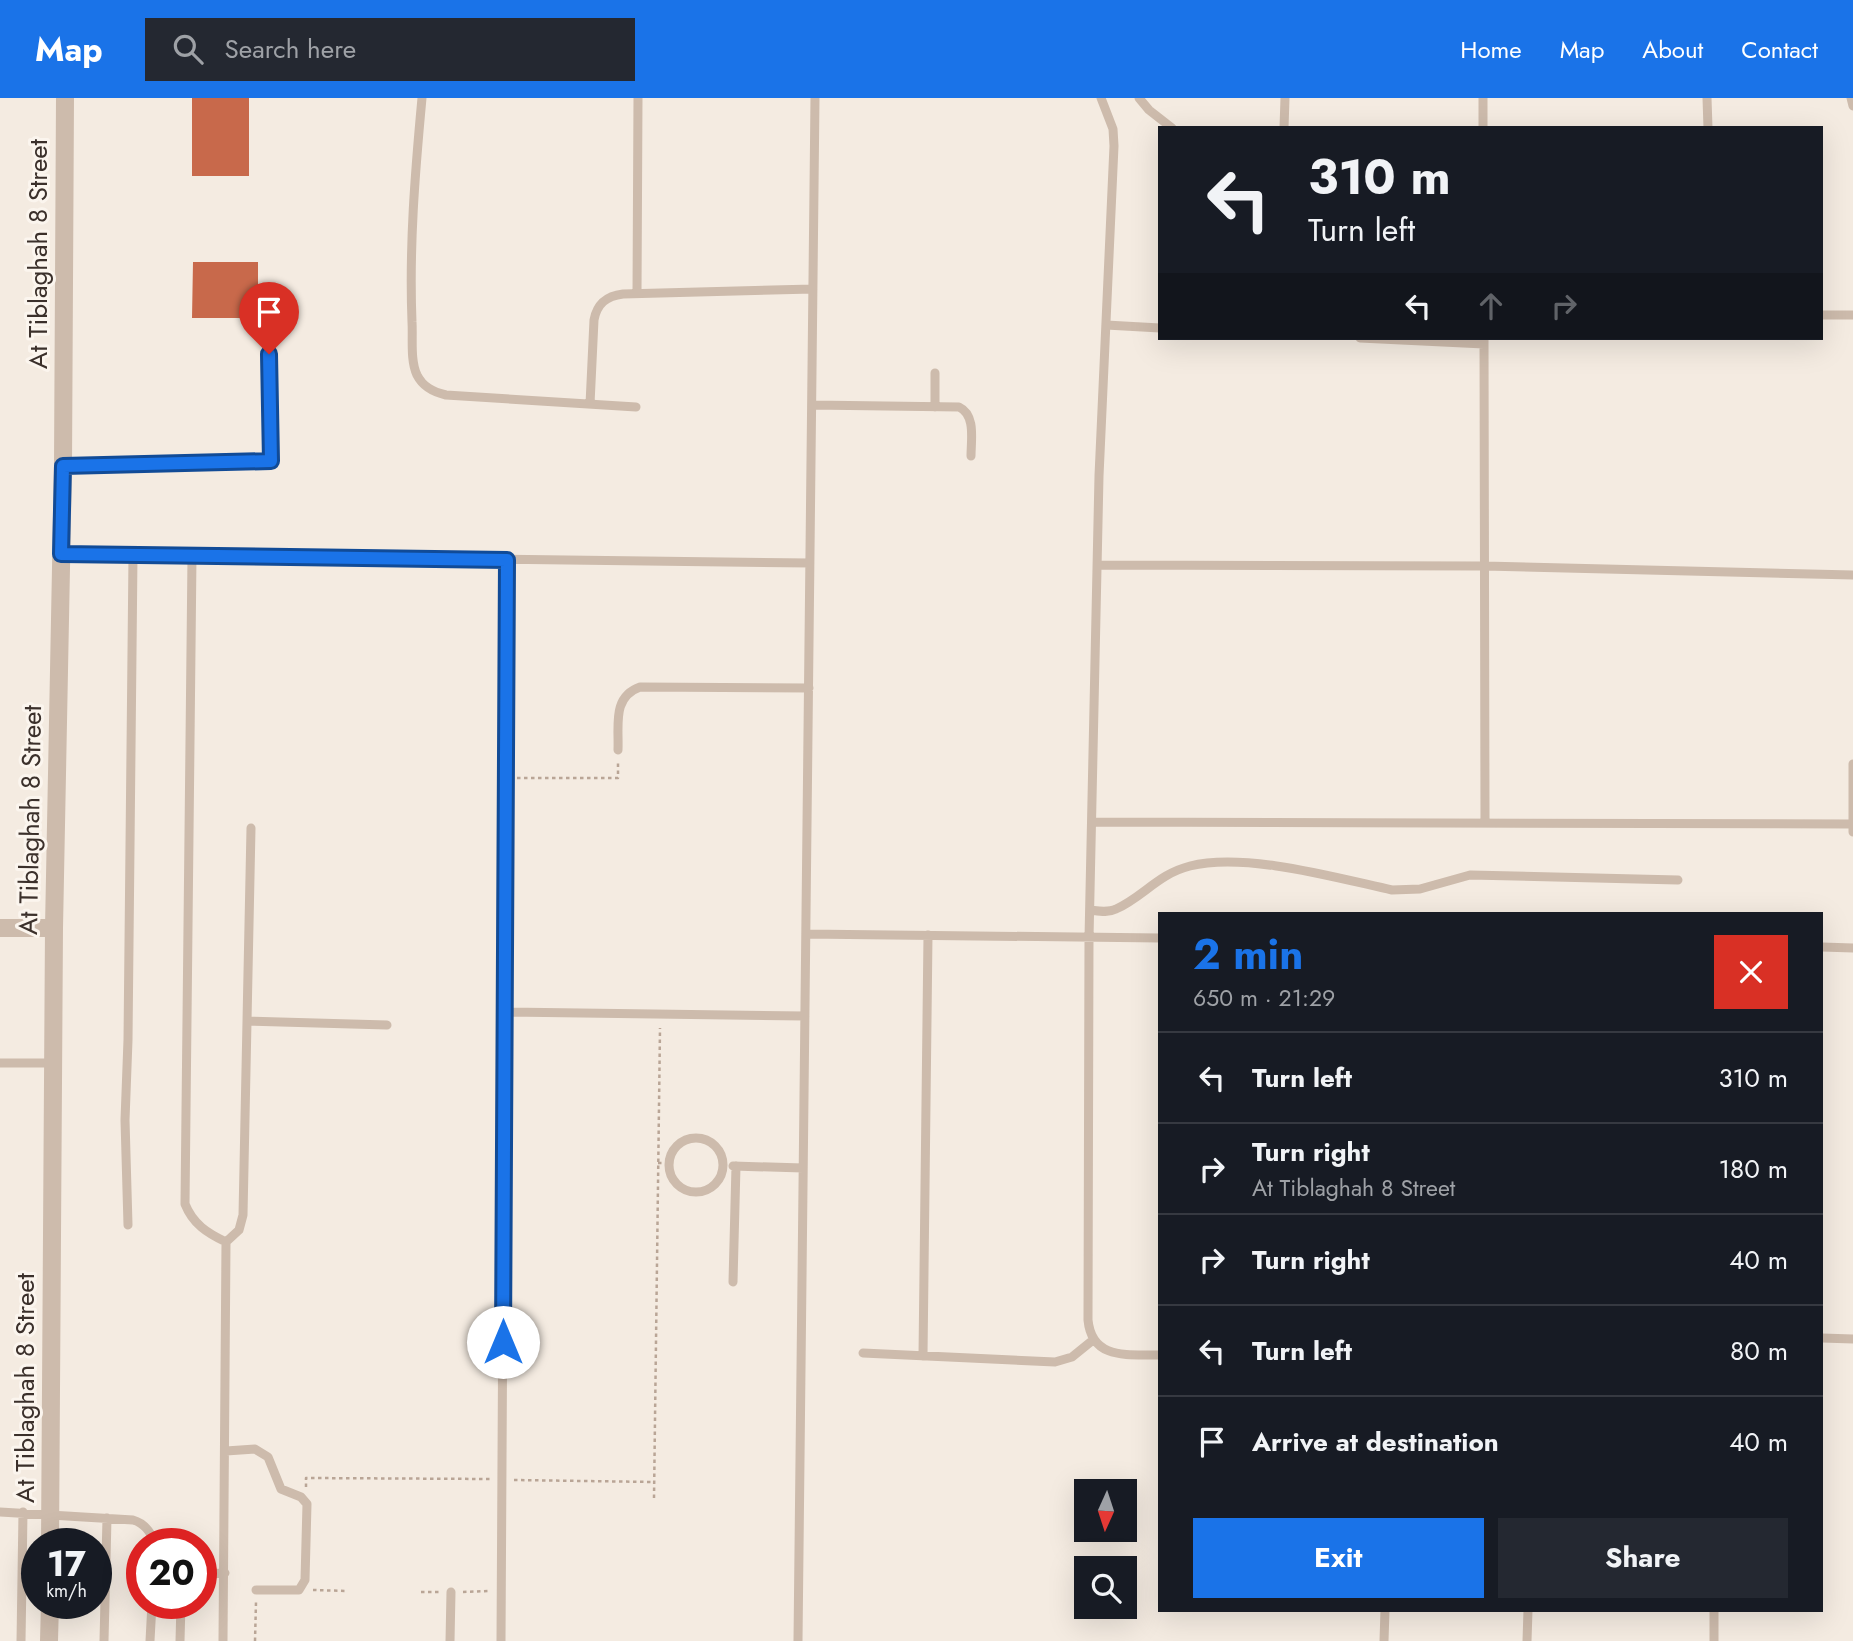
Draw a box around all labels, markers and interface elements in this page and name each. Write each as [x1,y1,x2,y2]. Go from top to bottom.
search box [145,18,635,81]
text: Map [35,26,103,73]
icon: search [169,30,207,68]
text: Search here [225,30,356,68]
text: Home [1460,32,1522,67]
text: Map [1560,32,1604,67]
text: About [1642,32,1703,67]
text: Contact [1741,32,1818,67]
street label: At Tiblaghah 8 Street [19,138,57,369]
text: 310 m [1308,142,1451,212]
icon: left [1193,154,1284,245]
text: Turn left [1308,207,1415,253]
pin [239,282,299,354]
icon: left [1399,287,1437,325]
icon: ahead [1472,287,1510,325]
icon: right [1545,287,1583,325]
icon: arrive [250,293,288,331]
street label: At Tiblaghah 8 Street [9,704,51,935]
text: 2 min [1193,924,1303,985]
button: close [1714,935,1788,1009]
text: 650 m · 21:29 [1193,981,1335,1015]
icon: left [1193,1059,1231,1097]
text: Turn left [1252,1059,1352,1097]
text: 310 m [1718,1059,1788,1097]
text: Turn right [1252,1133,1370,1171]
icon: right [1193,1150,1231,1188]
text: 180 m [1718,1150,1788,1188]
text: At Tiblaghah 8 Street [1252,1171,1455,1205]
icon: right [1193,1241,1231,1279]
text: Turn right [1252,1241,1370,1279]
text: 40 m [1729,1241,1788,1279]
street label: At Tiblaghah 8 Street [6,1272,44,1503]
position arrow [466,1305,540,1379]
icon: left [1193,1332,1231,1370]
text: Turn left [1252,1332,1352,1370]
text: 80 m [1730,1332,1788,1370]
icon: arrive [1193,1423,1231,1461]
text: Arrive at destination [1252,1423,1499,1461]
text: 40 m [1729,1423,1788,1461]
north arrow [1074,1479,1138,1542]
map controls [1074,1479,1137,1619]
button: Exit [1193,1518,1484,1598]
button: Share [1498,1518,1788,1598]
speed limit sign: 20 [126,1528,217,1619]
text: 17 [47,1539,86,1589]
button: search [1074,1556,1137,1619]
text: km/h [46,1578,87,1604]

